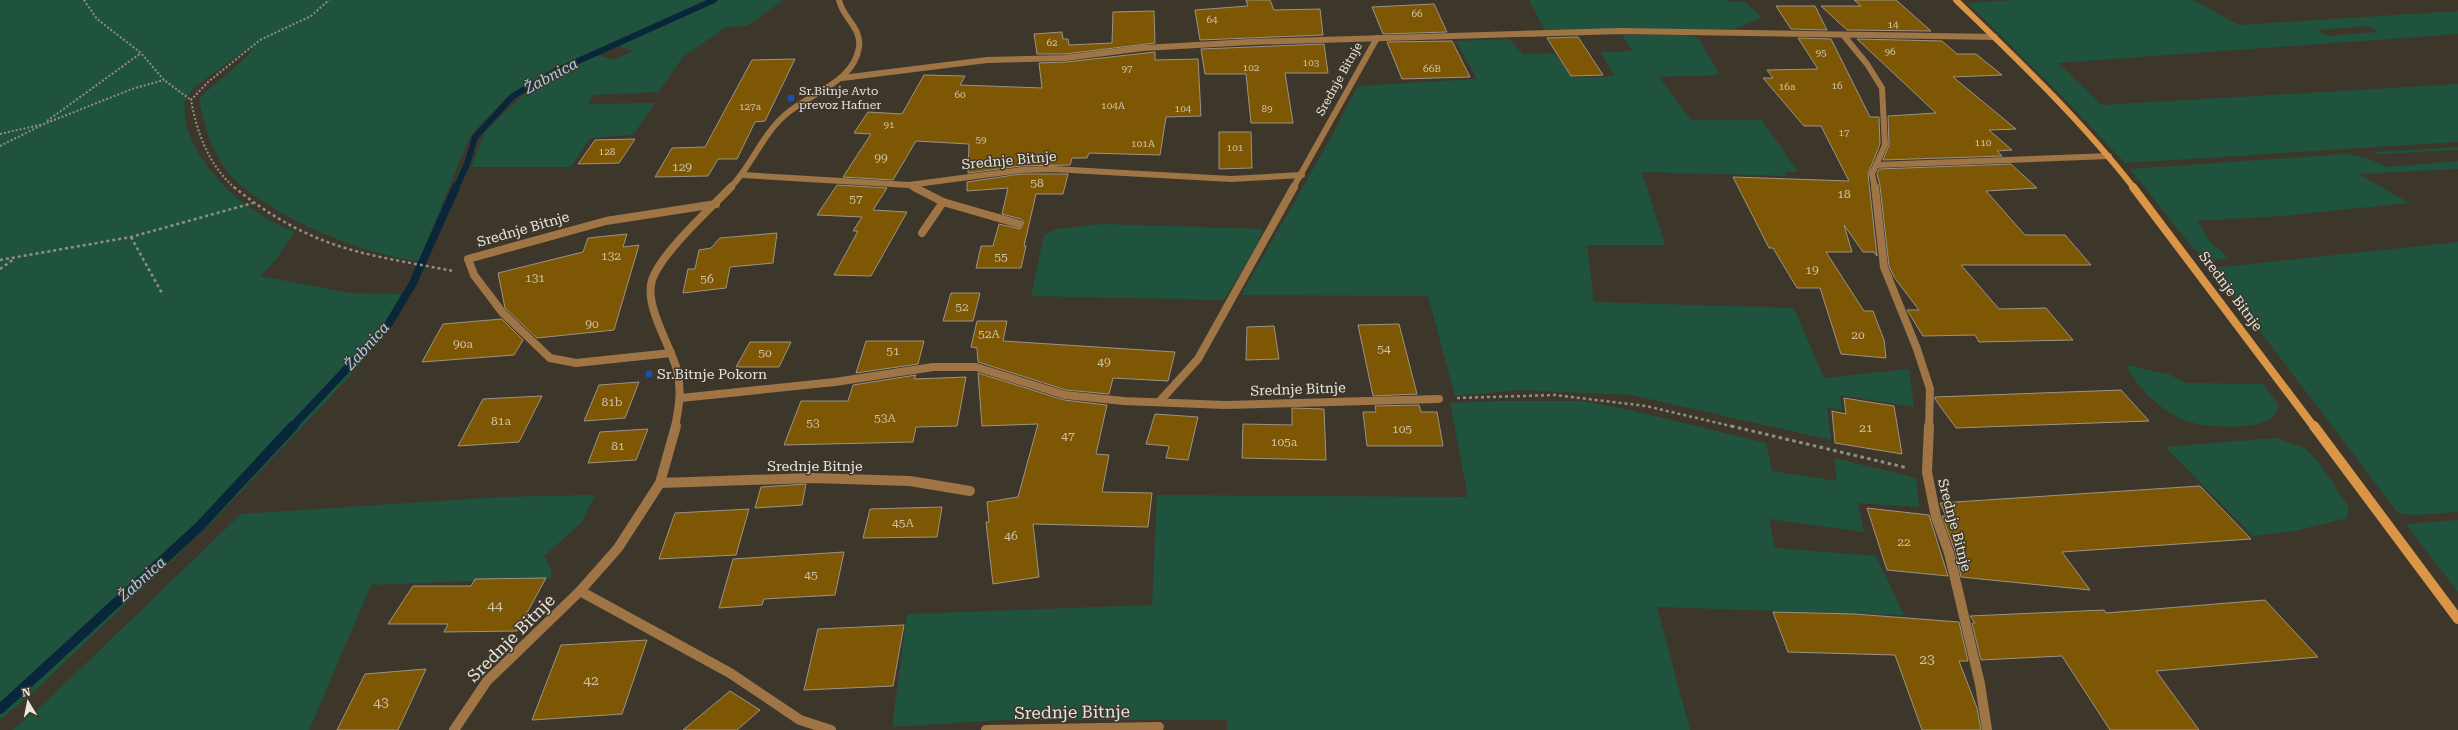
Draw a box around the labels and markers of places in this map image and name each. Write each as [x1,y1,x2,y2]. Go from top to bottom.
place label: Sr.Bitnje Avto prevoz Hafner [799,84,881,112]
marker: Sr.Bitnje Avto prevoz Hafner [786,93,796,103]
place label: Sr.Bitnje Pokorn [657,366,767,382]
marker: Sr.Bitnje Pokorn [644,369,654,379]

